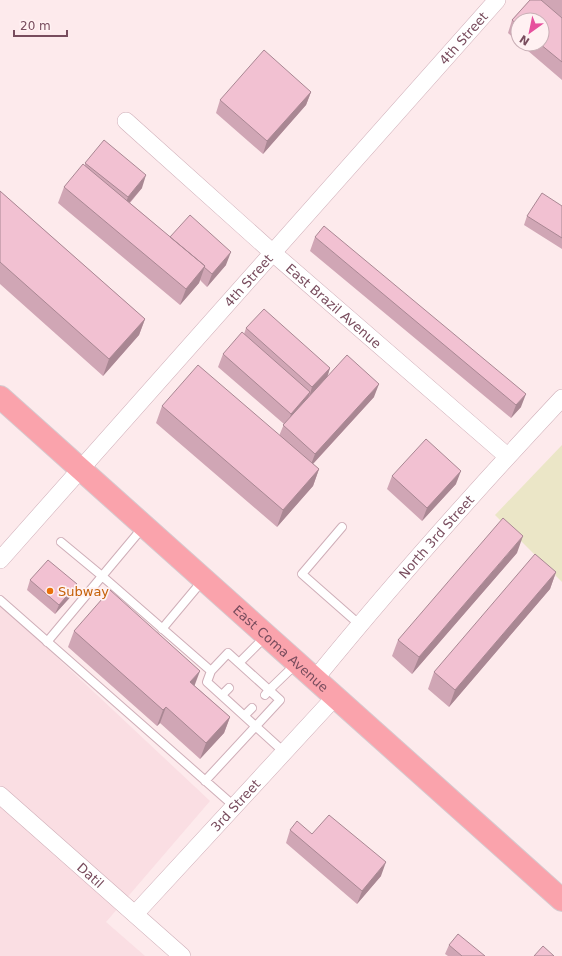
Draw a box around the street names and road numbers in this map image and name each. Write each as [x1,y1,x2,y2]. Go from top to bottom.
street label: 4th Street [436,9,491,68]
street label: 4th Street [221,251,276,310]
street label: East Brazil Avenue [283,261,384,351]
street label: North 3rd Street [396,492,477,582]
street label: East Coma Avenue [230,602,331,695]
street label: 3rd Street [208,776,263,835]
street label: Datil [74,860,107,891]

